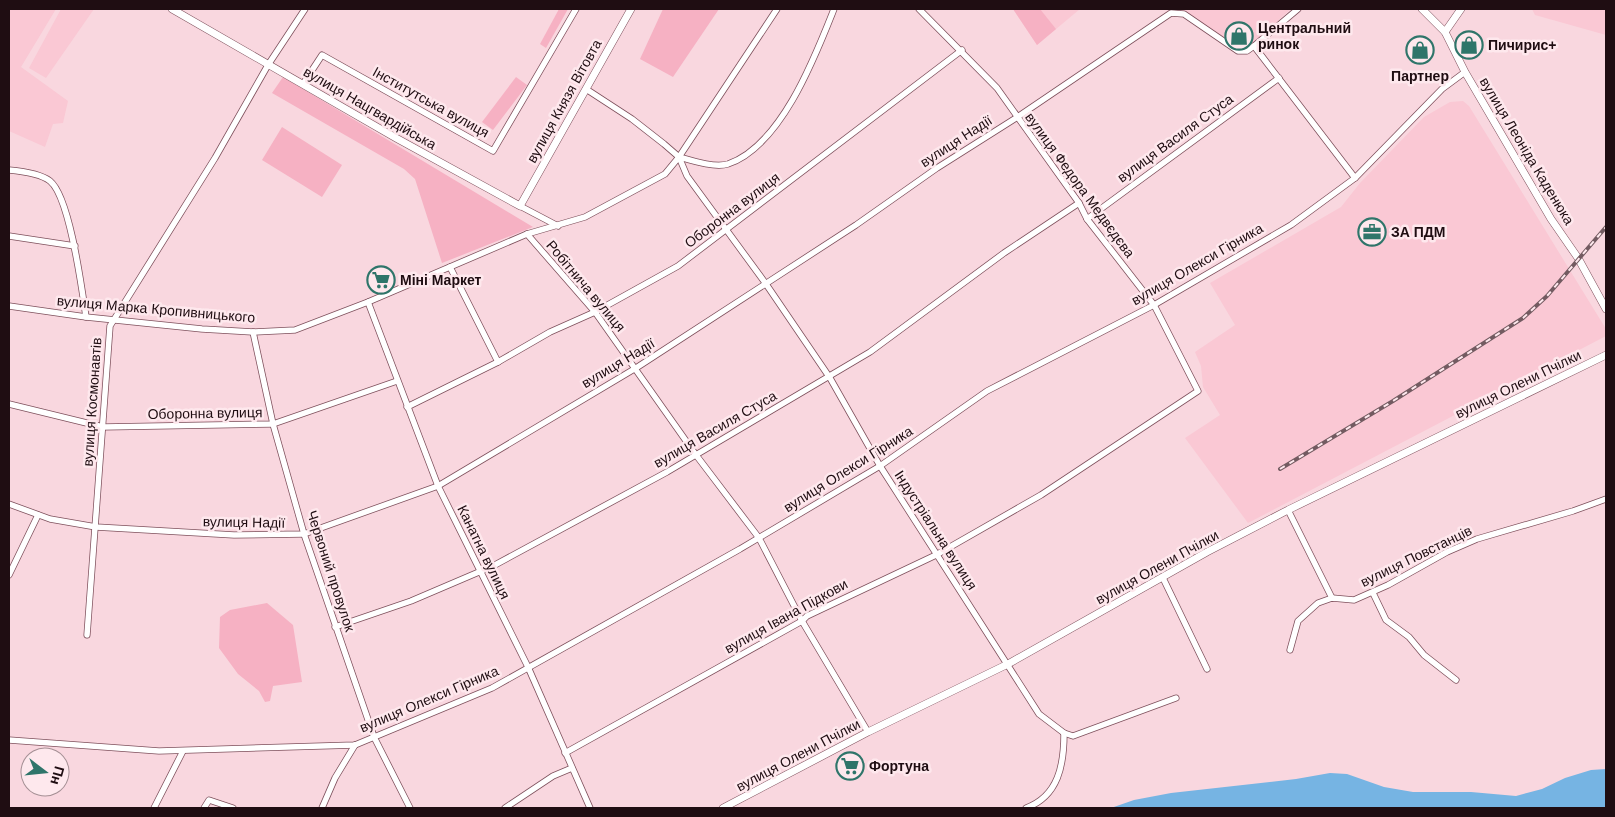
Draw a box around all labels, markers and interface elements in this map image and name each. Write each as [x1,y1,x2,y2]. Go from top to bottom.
place label: Центральний ринок [1258,20,1351,52]
shop icon: Центральний ринок [1224,21,1254,51]
shop icon: Пичирис+ [1454,30,1484,60]
shop icon: Партнер [1405,35,1435,65]
street label: вулиця Князя Вітовта [523,36,605,165]
place label: Пичирис+ [1488,37,1557,53]
street label: вулиця Нацгвардійська [301,63,439,153]
street label: Інститутська вулиця [370,63,492,141]
place label: Партнер [1391,68,1449,84]
street label: вулиця Леоніда Каденюка [1477,74,1578,228]
street label: вулиця Василя Стуса [1114,90,1236,185]
street label: вулиця Федора Медвєдєва [1022,109,1138,261]
street label: вулиця Надії [917,112,995,170]
street label: Оборонна вулиця [681,169,783,251]
office icon: ЗА ПДМ [1357,217,1387,247]
street label: вулиця Олекси Гірника [1128,220,1266,308]
place label: ЗА ПДМ [1391,224,1445,240]
street label: Робітнича вулиця [543,237,629,335]
supermarket icon: Міні Маркет [366,265,396,295]
place label: Міні Маркет [400,272,482,288]
street label: вулиця Марка Кропивницького [56,292,256,326]
street label: вулиця Надії [579,335,658,391]
street label: вулиця Космонавтів [80,337,104,467]
street label: вулиця Олени Пчілки [1452,347,1584,421]
street label: вулиця Василя Стуса [651,387,779,471]
street label: Оборонна вулиця [147,404,263,422]
street label: вулиця Олекси Гірника [780,423,916,515]
street label: Індустріальна вулиця [891,467,981,593]
street label: Канатна вулиця [454,502,514,602]
street label: Червоний провулок [304,508,358,634]
street label: вулиця Надії [203,513,285,531]
street label: вулиця Повстанців [1358,522,1474,590]
street label: вулиця Олени Пчілки [1093,527,1221,607]
street label: вулиця Івана Підкови [722,575,850,657]
street label: вулиця Олекси Гірника [357,662,501,736]
street label: вулиця Олени Пчілки [733,716,863,794]
north arrow [20,747,70,797]
supermarket icon: Фортуна [835,751,865,781]
place label: Фортуна [869,758,929,774]
text: Пн [47,764,68,787]

